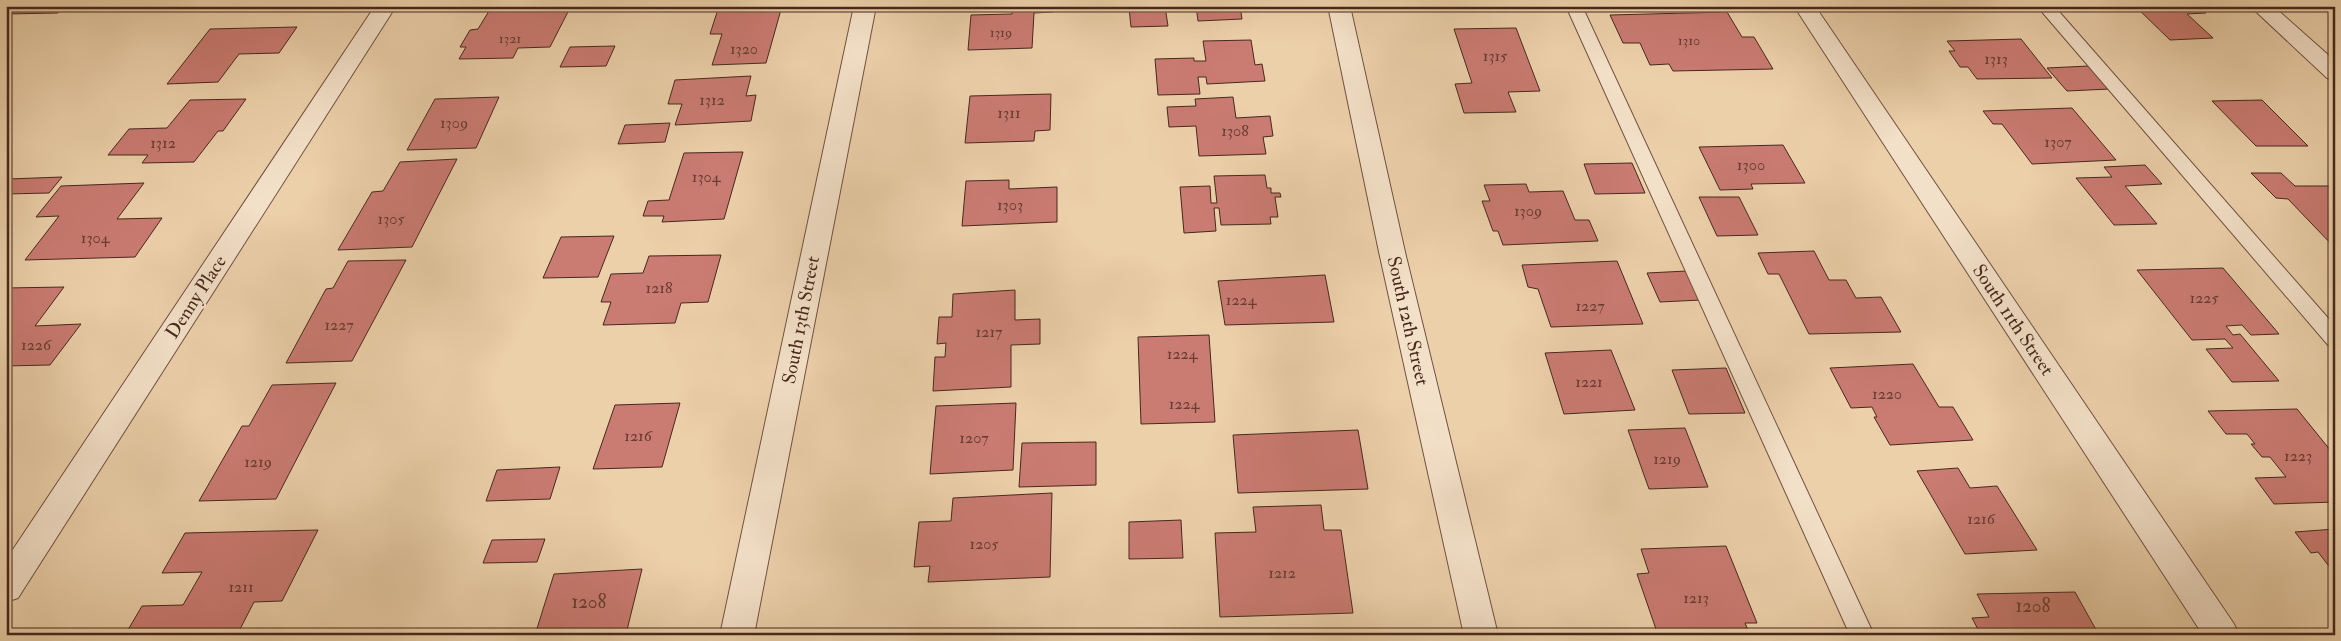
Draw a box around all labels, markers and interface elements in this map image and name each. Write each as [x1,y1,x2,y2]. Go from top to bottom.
house number: 1319 [990,24,1012,41]
house number: 1321 [499,30,521,47]
house number: 1310 [1678,32,1700,49]
house number: 1320 [730,39,758,59]
house number: 1315 [1483,46,1507,66]
house number: 1313 [1984,49,2008,69]
house number: 1312 [699,90,725,110]
house number: 1311 [997,103,1021,123]
house number: 1309 [440,113,468,133]
house number: 1308 [1221,121,1249,141]
house number: 1307 [2044,132,2072,152]
house number: 1312 [150,133,176,153]
house number: 1300 [1737,155,1765,175]
house number: 1304 [692,167,722,187]
house number: 1303 [997,195,1023,215]
house number: 1309 [1514,201,1542,221]
house number: 1305 [377,209,405,229]
house number: 1304 [81,228,111,248]
street label: Denny Place [160,251,232,343]
street label: South 13th Street [777,254,825,386]
street label: South 12th Street [1381,254,1435,388]
street label: South 11th Street [1967,260,2059,380]
house number: 1218 [645,278,673,298]
house number: 1225 [2190,288,2218,308]
house number: 1224 [1226,290,1258,310]
house number: 1227 [1575,296,1605,316]
house number: 1227 [324,315,354,335]
house number: 1217 [976,322,1003,342]
house number: 1226 [21,335,52,355]
house number: 1224 [1167,344,1199,364]
house number: 1221 [1575,372,1603,392]
house number: 1220 [1872,384,1902,404]
house number: 1224 [1169,394,1201,414]
house number: 1216 [624,426,653,446]
house number: 1207 [959,428,989,448]
house number: 1223 [2284,446,2312,466]
house number: 1219 [1653,449,1681,469]
house number: 1219 [244,452,272,472]
house number: 1216 [1967,509,1996,529]
house number: 1205 [969,534,999,554]
house number: 1212 [1268,563,1296,583]
house number: 1211 [228,577,254,597]
house number: 1213 [1683,588,1709,608]
house number: 1208 [571,590,607,614]
house number: 1208 [2015,594,2051,618]

